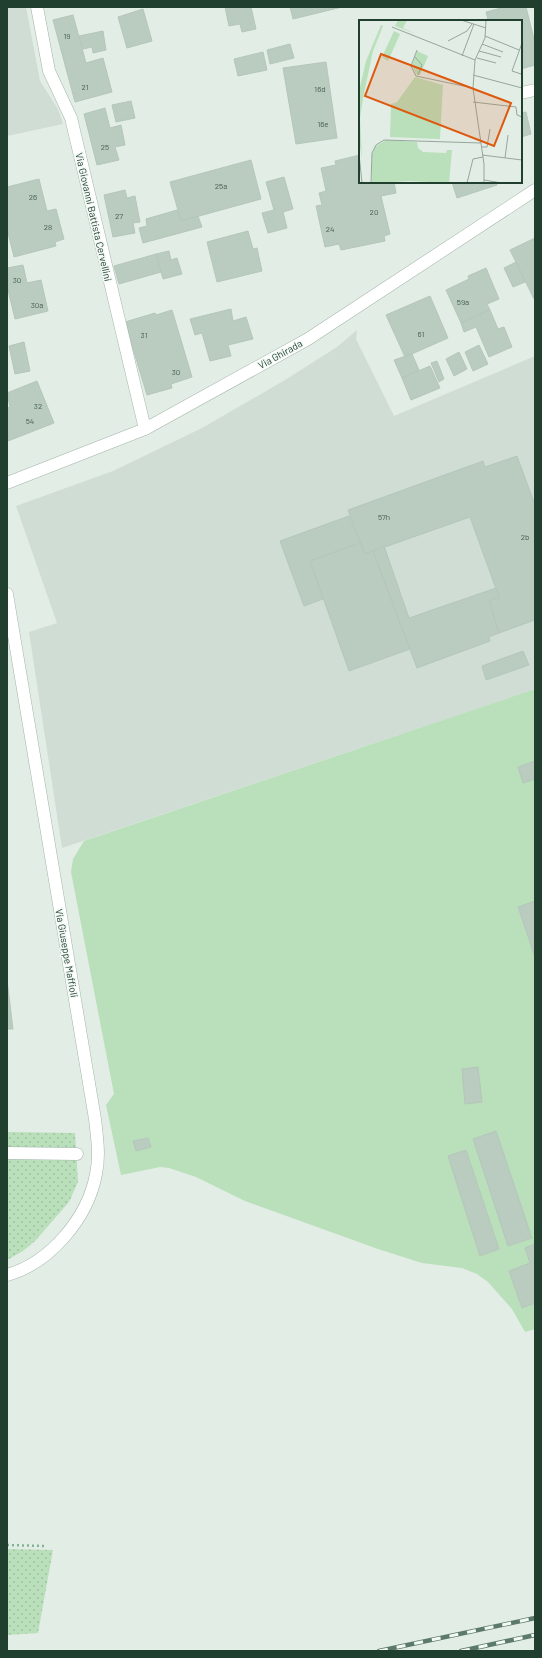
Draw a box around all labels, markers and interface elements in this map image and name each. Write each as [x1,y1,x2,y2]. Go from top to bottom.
inset map [359,20,522,183]
house number: 19 [64,31,70,41]
house number: 21 [82,82,89,92]
house number: 16d [314,84,326,94]
house number: 16e [317,119,329,129]
house number: 25 [101,142,109,152]
street label: Via Giovanni Battista Cervellini [73,152,115,282]
house number: 25a [215,181,227,191]
house number: 26 [29,192,37,202]
house number: 20 [370,207,378,217]
house number: 27 [115,211,123,221]
house number: 28 [44,222,52,232]
house number: 24 [326,224,334,234]
house number: 30 [13,275,21,285]
house number: 59a [457,297,469,307]
house number: 30a [31,300,43,310]
house number: 61 [418,329,425,339]
house number: 31 [141,330,148,340]
street label: Via Ghirada [256,337,304,371]
house number: 30 [172,367,180,377]
house number: 32 [34,401,42,411]
house number: 54 [26,416,34,426]
house number: 57h [378,512,390,522]
house number: 2b [521,532,529,542]
street label: Via Giuseppe Maffioli [53,908,81,998]

